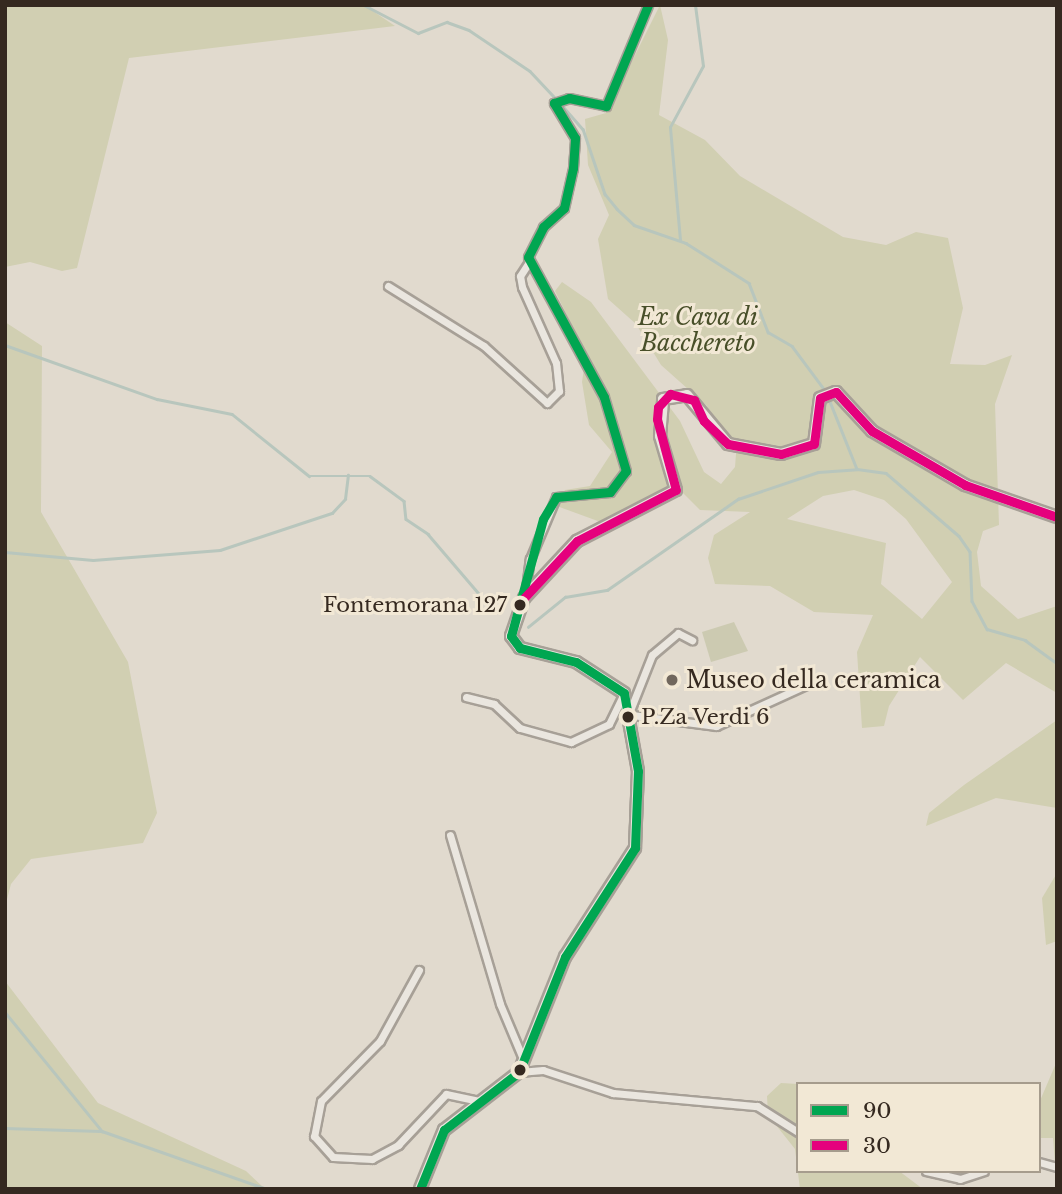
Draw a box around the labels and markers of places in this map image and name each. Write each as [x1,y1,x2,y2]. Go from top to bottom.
place label: Fontemorana 127 [323,592,507,618]
marker: Fontemorana 127 [513,598,527,612]
place label: Museo della ceramica [686,666,941,694]
marker: Museo della ceramica [664,672,680,688]
place label: P.Za Verdi 6 [641,704,771,730]
marker: P.Za Verdi 6 [621,710,635,724]
unlabelled marker [513,1063,527,1077]

